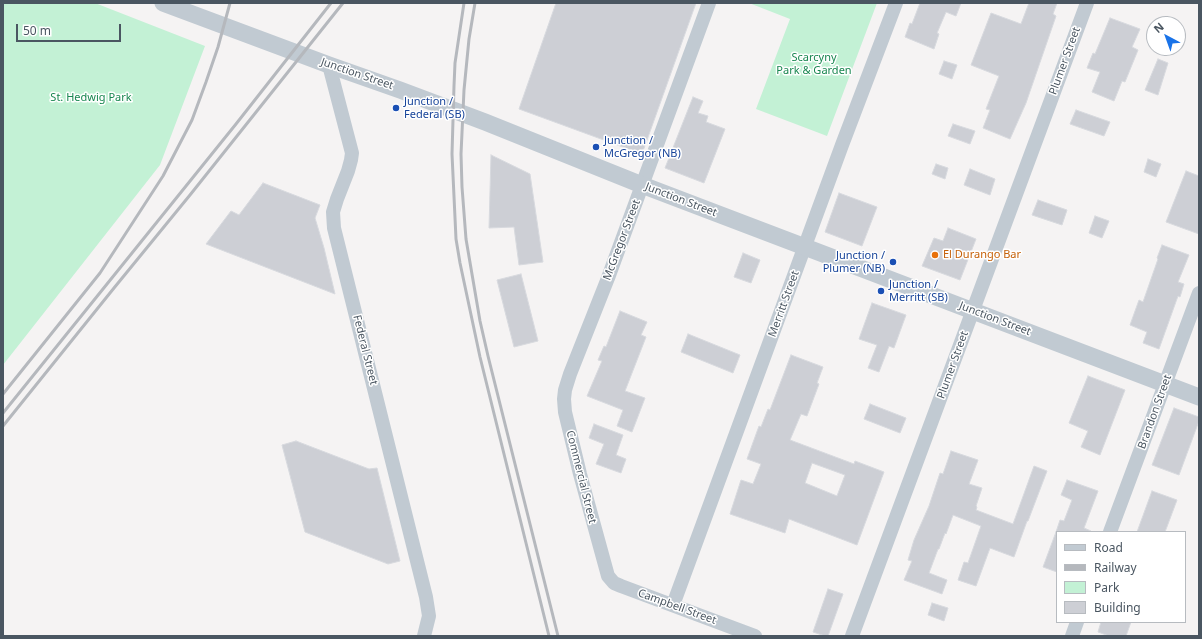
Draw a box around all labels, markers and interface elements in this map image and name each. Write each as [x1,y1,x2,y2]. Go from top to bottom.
scale bar [18,16,123,42]
north arrow [1146,16,1186,56]
text: N [1150,19,1167,36]
text: 50 m [23,22,51,39]
street label: Plumer Street [1047,25,1083,97]
park label: Scarcyny Park & Garden [776,51,852,77]
street label: Junction Street [319,55,395,93]
park label: St. Hedwig Park [50,91,132,105]
place label: Junction / Federal (SB) [404,95,465,121]
marker: Junction / Federal (SB) [391,103,401,113]
place label: Junction / McGregor (NB) [604,134,681,160]
marker: Junction / McGregor (NB) [591,142,601,152]
street label: Junction Street [643,180,719,220]
street label: McGregor Street [601,198,643,282]
place label: El Durango Bar [943,248,1021,262]
place label: Junction / Plumer (NB) [823,249,885,275]
marker: El Durango Bar [930,250,940,260]
marker: Junction / Plumer (NB) [888,257,898,267]
street label: Merritt Street [766,269,802,339]
place label: Junction / Merritt (SB) [889,278,948,304]
marker: Junction / Merritt (SB) [876,286,886,296]
street label: Junction Street [957,299,1033,339]
street label: Federal Street [350,314,380,386]
street label: Plumer Street [935,329,971,401]
street label: Brandon Street [1135,373,1175,451]
street label: Commercial Street [563,429,599,525]
legend [1056,531,1186,623]
text: Road [1094,539,1123,556]
text: Railway [1094,559,1137,576]
text: Park [1094,579,1119,596]
street label: Campbell Street [636,587,718,627]
text: Building [1094,599,1141,616]

